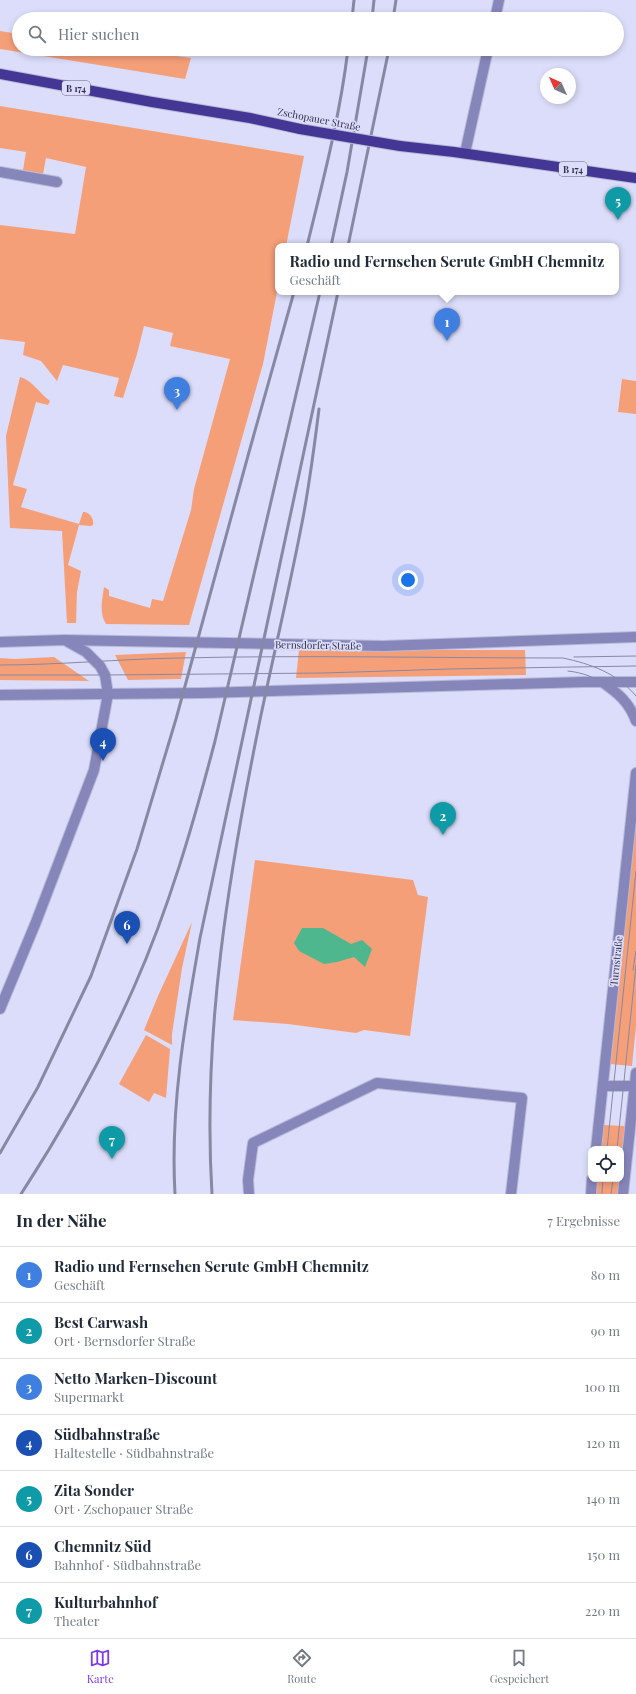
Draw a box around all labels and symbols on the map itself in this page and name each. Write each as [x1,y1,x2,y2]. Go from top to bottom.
north arrow [540,68,576,104]
road number: B 174 [62,81,90,95]
street label: Zschopauer Straße [276,104,362,134]
road number: B 174 [559,162,587,176]
pin: 5 [605,187,631,220]
pin: 1 [434,308,460,341]
pin: 3 [164,377,190,410]
your location [398,570,418,590]
street label: Bernsdorfer Straße [275,637,361,653]
pin: 4 [90,728,116,761]
pin: 2 [430,802,456,835]
pin: 6 [114,911,140,944]
street label: Turnstraße [606,935,626,987]
pin: 7 [99,1126,125,1159]

